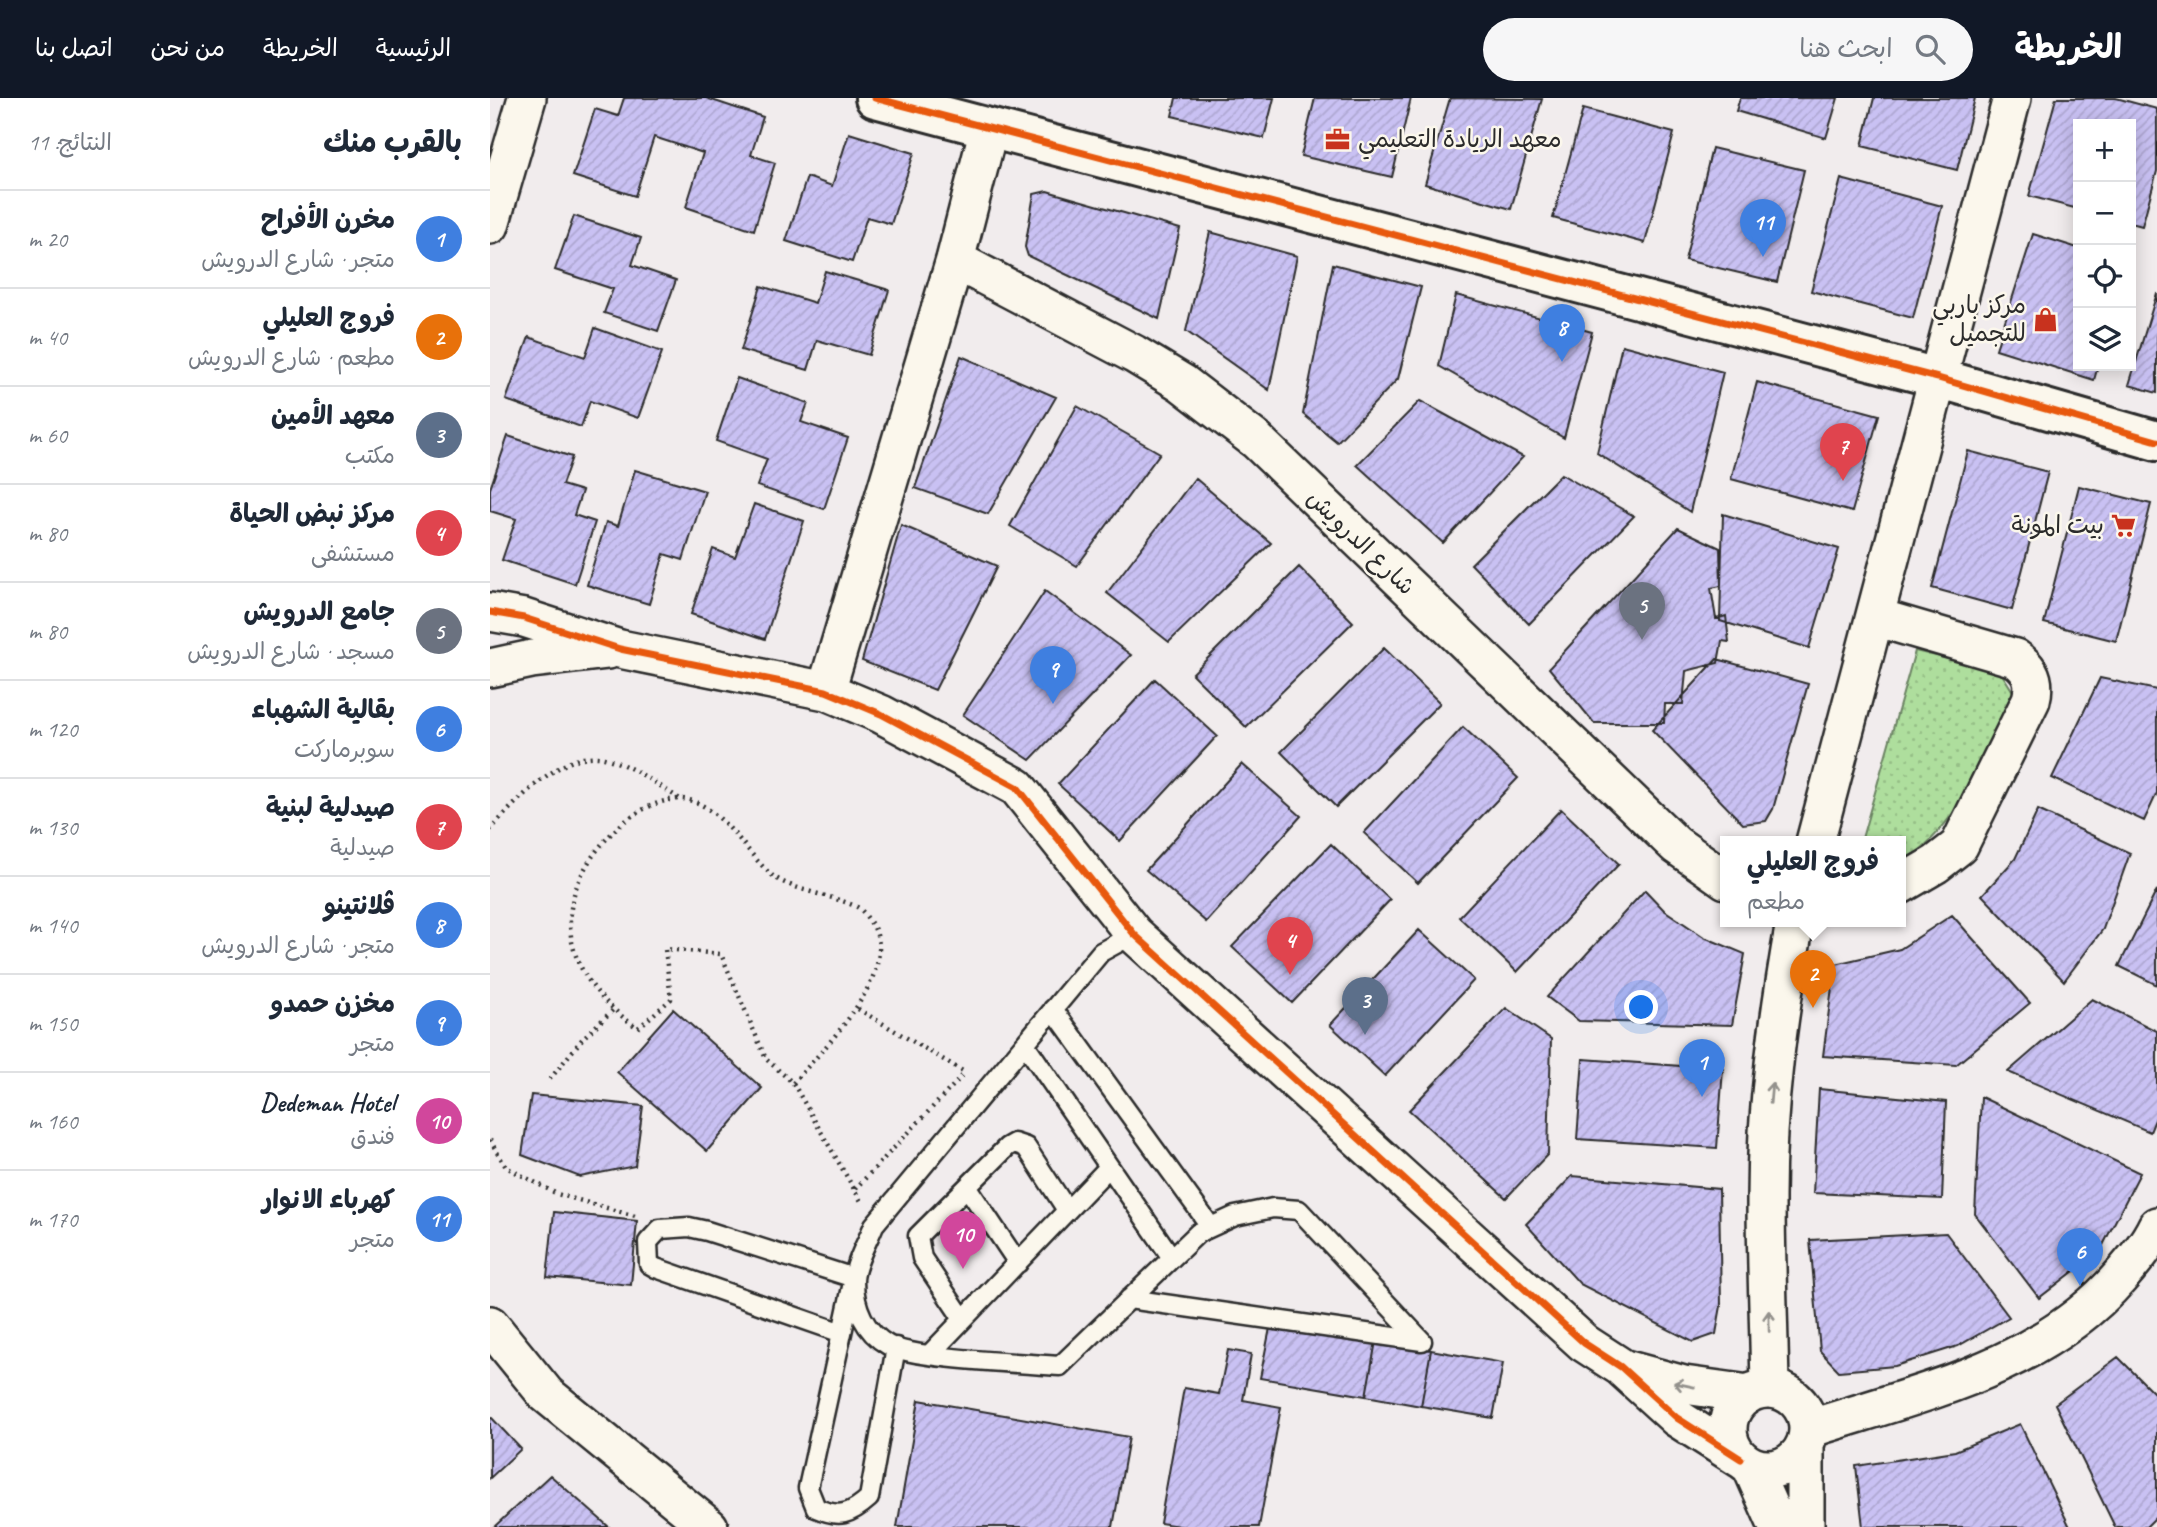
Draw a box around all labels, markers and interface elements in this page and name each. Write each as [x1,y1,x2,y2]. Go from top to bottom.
search box [1483,18,1973,81]
text: الخريطة [2015,26,2122,68]
icon: search [1911,30,1949,68]
text: ابحث هنا [1799,32,1893,65]
text: اتصل بنا [35,33,113,63]
text: من نحن [151,33,225,63]
text: الخريطة [263,33,338,63]
text: الرئيسية [376,33,451,63]
map controls [2073,119,2136,371]
button: + [2073,119,2136,182]
text: بالقرب منك [323,123,462,161]
place label: معهد الريادة التعليمي [1358,124,1562,160]
office icon: معهد الريادة التعليمي [1324,125,1352,153]
text: النتائج: 11 [28,128,112,157]
button: − [2073,182,2136,245]
pin: 11 [1740,199,1786,257]
text: مخرن الأفراح [261,203,395,236]
text: 20 m [28,225,67,254]
text: 1 [434,225,444,254]
text: متجر · شارع الدرويش [201,245,395,274]
button: locate [2073,245,2136,308]
place label: مركز باربي للتجميل [1932,290,2026,348]
text: فروج العليلي [263,301,395,334]
pin: 8 [1539,304,1585,362]
shop icon: مركز باربي للتجميل [2032,305,2060,333]
button: layers [2073,308,2136,371]
text: 40 m [28,323,67,352]
text: 2 [434,323,444,352]
text: مطعم · شارع الدرويش [188,343,395,372]
text: معهد الأمين [271,399,395,432]
text: 60 m [28,421,67,450]
text: 3 [434,421,444,450]
pin: 7 [1820,423,1866,481]
text: مكتب [345,441,395,470]
street label: شارع الدرويش [1299,483,1421,603]
text: مركز نبض الحياة [229,497,395,530]
place label: بيت المونة [2012,510,2104,540]
supermarket icon: بيت المونة [2110,511,2138,539]
text: 80 m [28,519,67,548]
text: 4 [434,519,444,548]
text: مستشفى [311,539,395,568]
pin: 5 [1619,582,1665,640]
text: جامع الدرويش [244,595,395,628]
text: 80 m [28,617,67,646]
text: 5 [434,617,444,646]
text: مسجد · شارع الدرويش [187,637,395,666]
pin: 9 [1030,646,1076,704]
text: بقالية الشهباء [251,693,395,726]
text: 120 m [28,715,78,744]
text: 6 [434,715,444,744]
text: سوبرماركت [294,735,395,764]
text: صيدلية لبنية [266,791,395,824]
text: 130 m [28,813,78,842]
text: 7 [434,813,444,842]
text: صيدلية [330,833,395,862]
popup [1720,836,1906,927]
text: فروج العليلي [1747,845,1879,878]
text: مطعم [1747,887,1805,916]
text: ڤلانتينو [324,889,395,922]
text: 140 m [28,911,78,940]
text: 8 [434,911,444,940]
pin: 4 [1267,917,1313,975]
text: متجر · شارع الدرويش [201,931,395,960]
pin: 2 [1790,950,1836,1008]
pin: 3 [1342,977,1388,1035]
text: مخزن حمدو [270,987,395,1020]
your location [1624,990,1658,1024]
text: 150 m [28,1009,78,1038]
text: 9 [434,1009,444,1038]
text: متجر [350,1029,395,1058]
pin: 1 [1679,1039,1725,1097]
one-way arrow [1765,1083,1778,1105]
text: Dedeman Hotel [260,1086,395,1119]
text: 160 m [28,1107,78,1136]
text: 10 [429,1107,449,1136]
text: فندق [350,1122,395,1151]
text: كهرباء الانوار [262,1183,395,1216]
text: 170 m [28,1205,78,1234]
text: 11 [429,1205,449,1234]
pin: 10 [940,1211,986,1269]
text: متجر [350,1225,395,1254]
pin: 6 [2057,1228,2103,1286]
one-way arrow [1762,1309,1776,1332]
one-way arrow [1673,1377,1696,1391]

